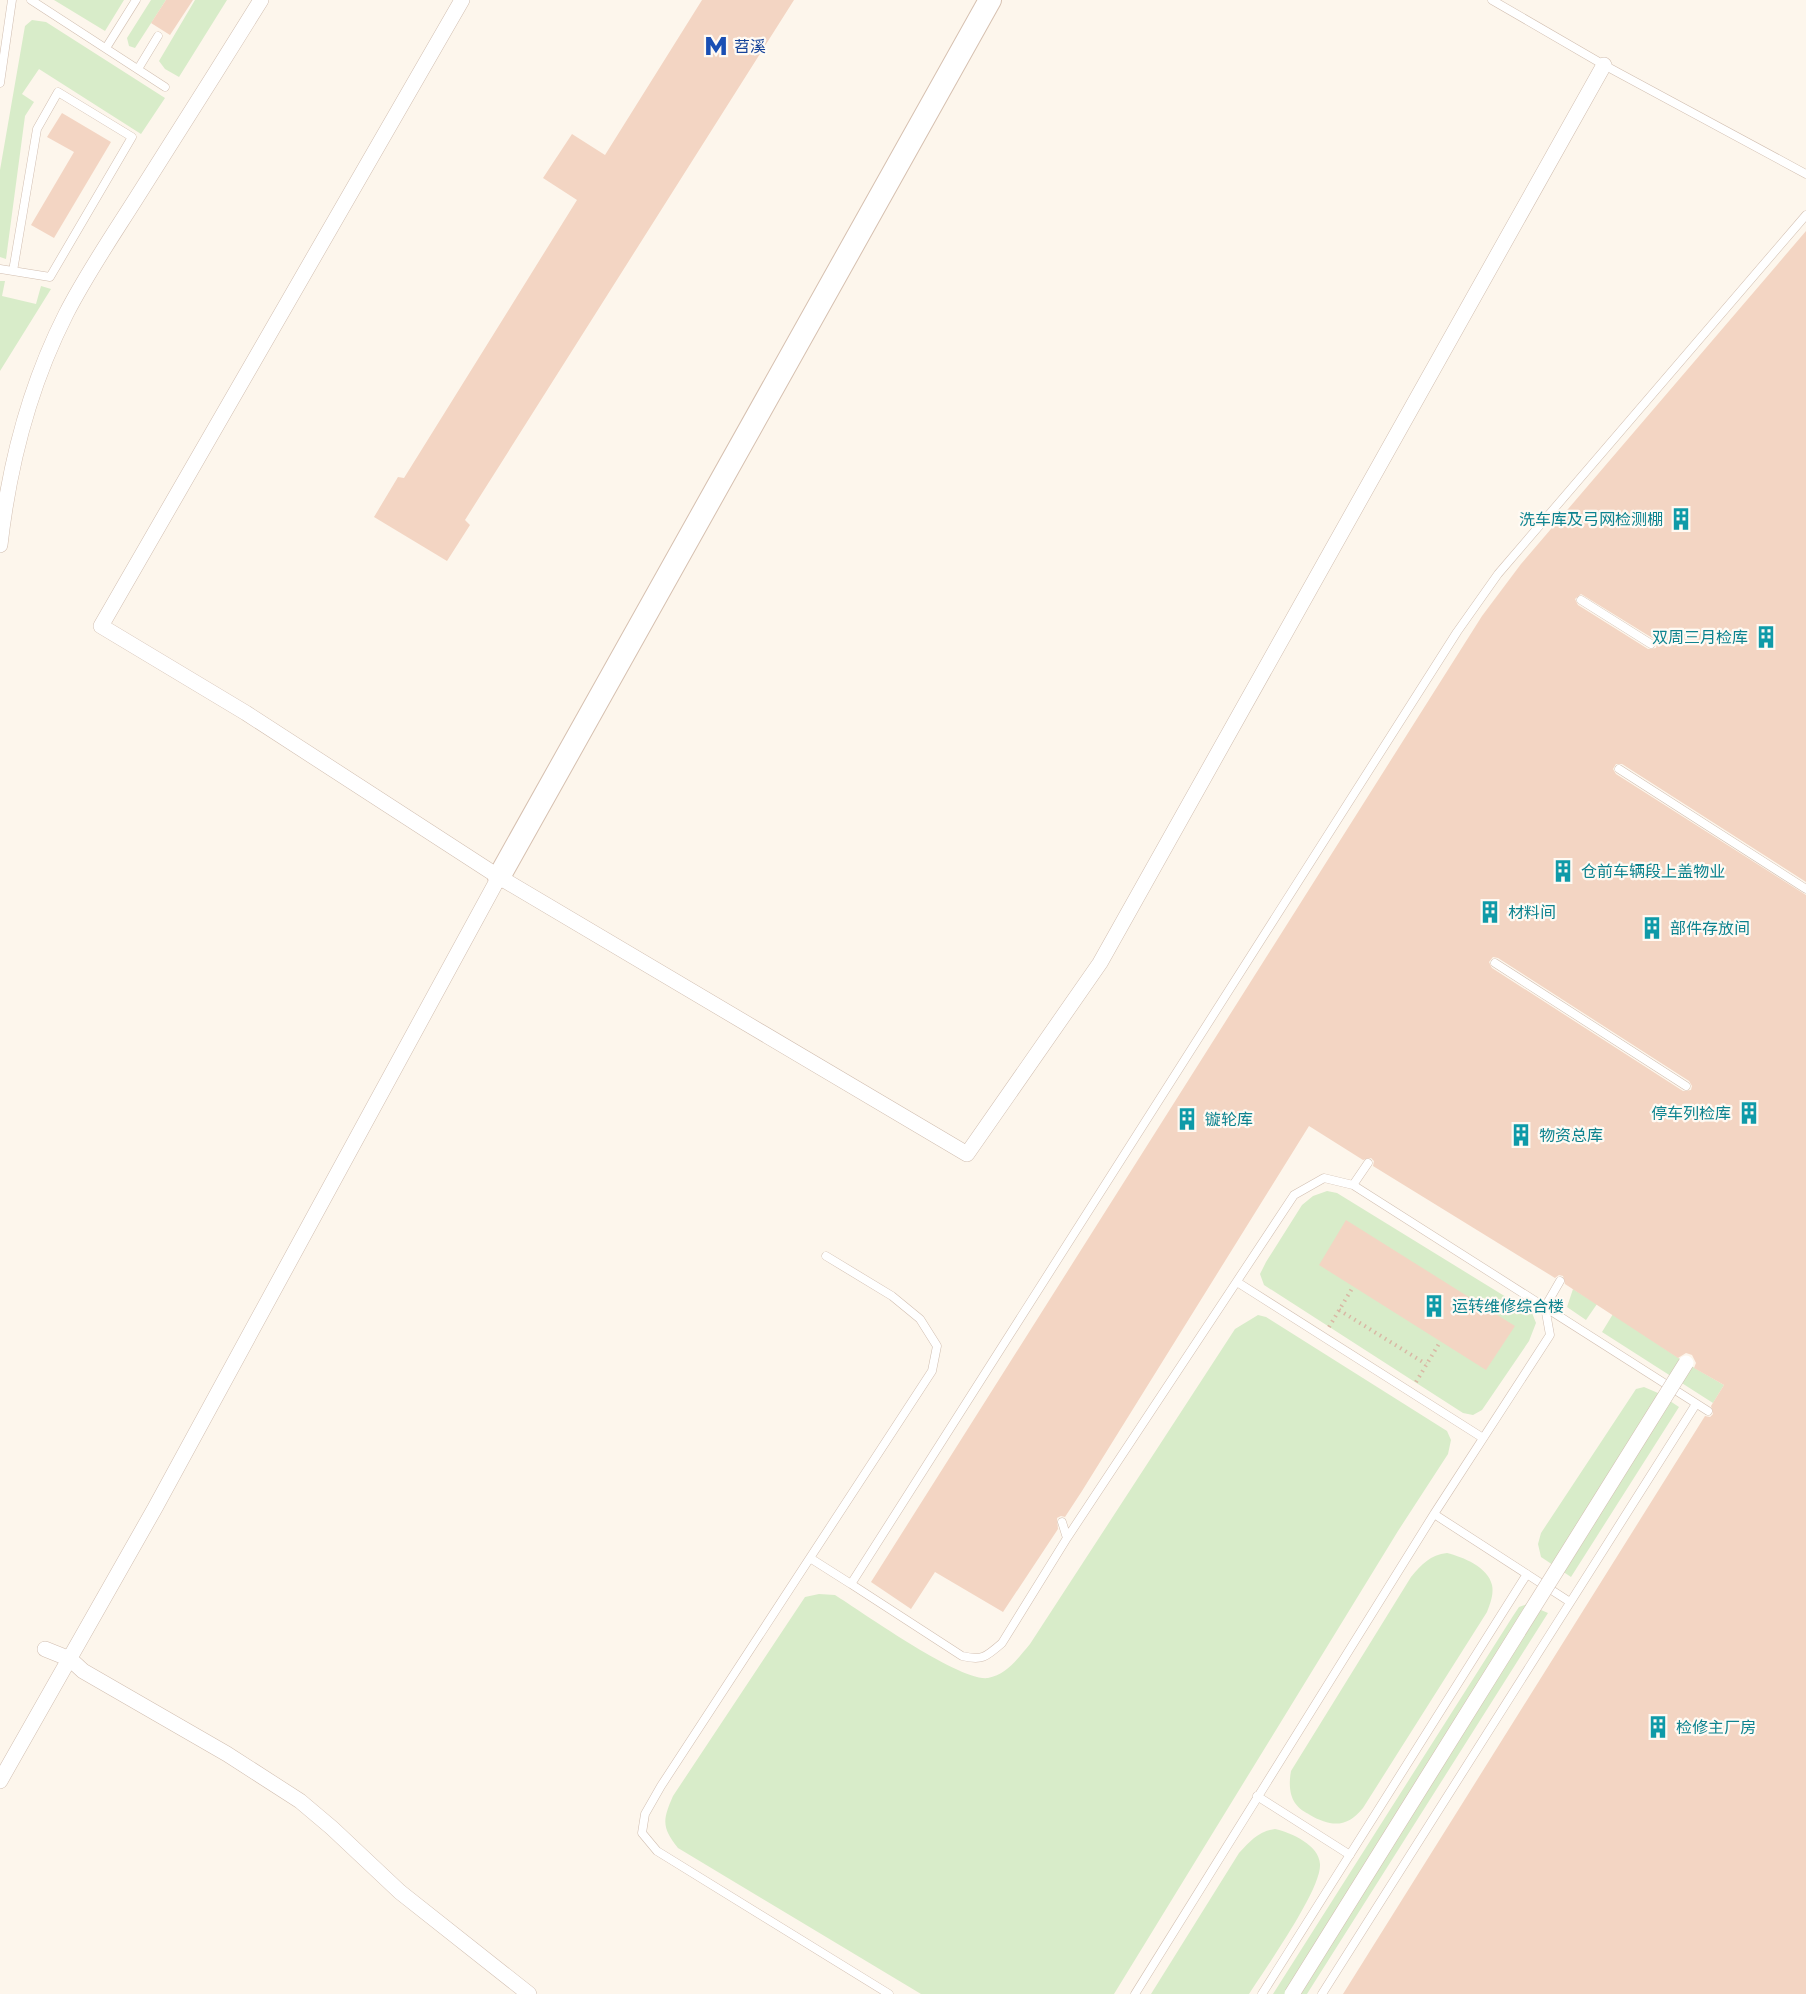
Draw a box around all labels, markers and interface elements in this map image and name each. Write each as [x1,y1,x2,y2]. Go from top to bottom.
metro station icon: 苕溪 [703,33,729,59]
place label: 苕溪 [734,37,766,56]
building icon: 洗车库及弓网检测棚 [1668,506,1694,532]
place label: 洗车库及弓网检测棚 [1519,510,1663,529]
building icon: 双周三月检库 [1753,624,1779,650]
place label: 双周三月检库 [1652,628,1748,647]
building icon: 仓前车辆段上盖物业 [1550,858,1576,884]
place label: 仓前车辆段上盖物业 [1581,862,1725,881]
building icon: 材料间 [1477,899,1503,925]
place label: 材料间 [1508,903,1556,922]
building icon: 部件存放间 [1639,915,1665,941]
place label: 部件存放间 [1670,919,1750,938]
building icon: 停车列检库 [1736,1100,1762,1126]
place label: 停车列检库 [1651,1104,1731,1123]
building icon: 镟轮库 [1174,1106,1200,1132]
place label: 镟轮库 [1205,1110,1253,1129]
building icon: 物资总库 [1508,1122,1534,1148]
place label: 物资总库 [1539,1126,1603,1145]
building icon: 运转维修综合楼 [1421,1293,1447,1319]
place label: 运转维修综合楼 [1452,1297,1564,1316]
building icon: 检修主厂房 [1645,1714,1671,1740]
place label: 检修主厂房 [1676,1718,1756,1737]

